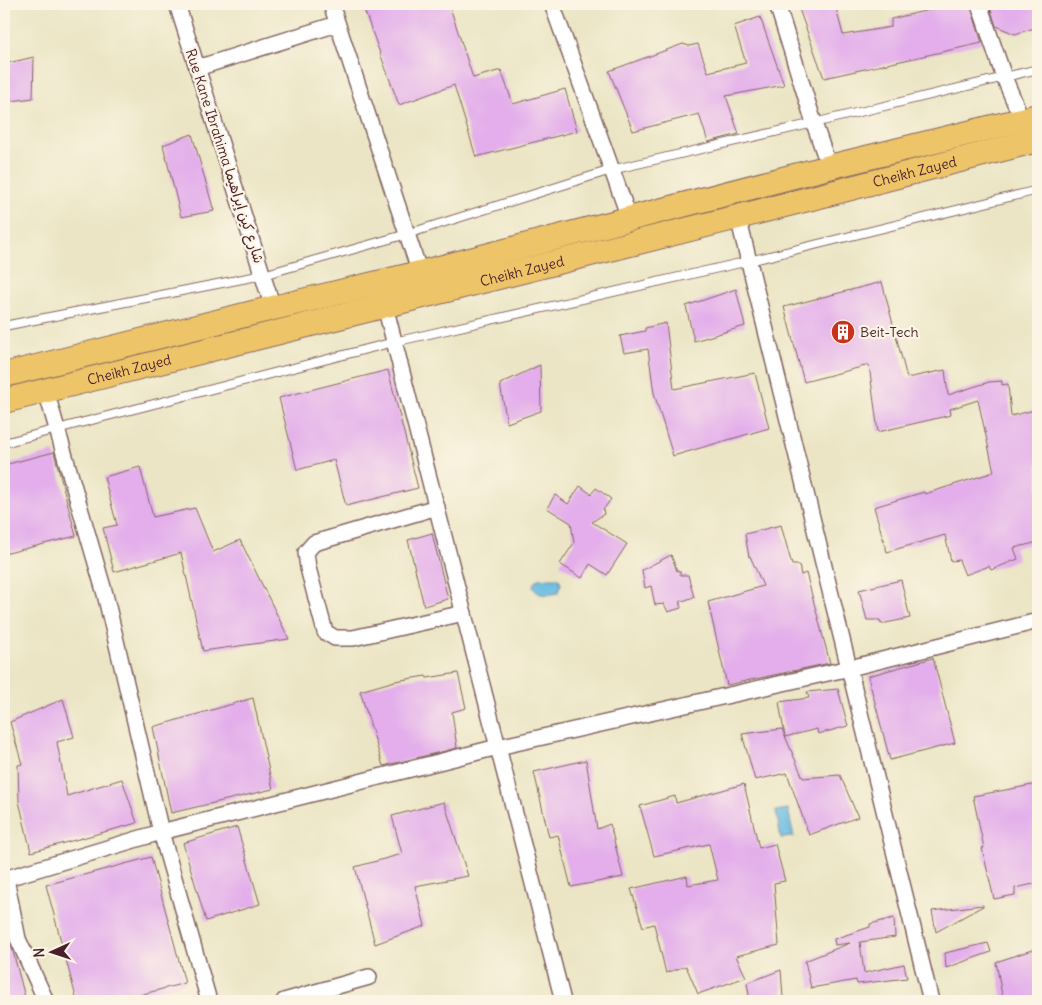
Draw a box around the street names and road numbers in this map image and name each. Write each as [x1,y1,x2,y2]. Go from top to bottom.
street label: Rue Kane Ibrahima شارع كين إبراهيما [181,46,268,266]
street label: Cheikh Zayed [871,152,958,191]
street label: Cheikh Zayed [478,252,566,290]
street label: Cheikh Zayed [85,350,173,389]

